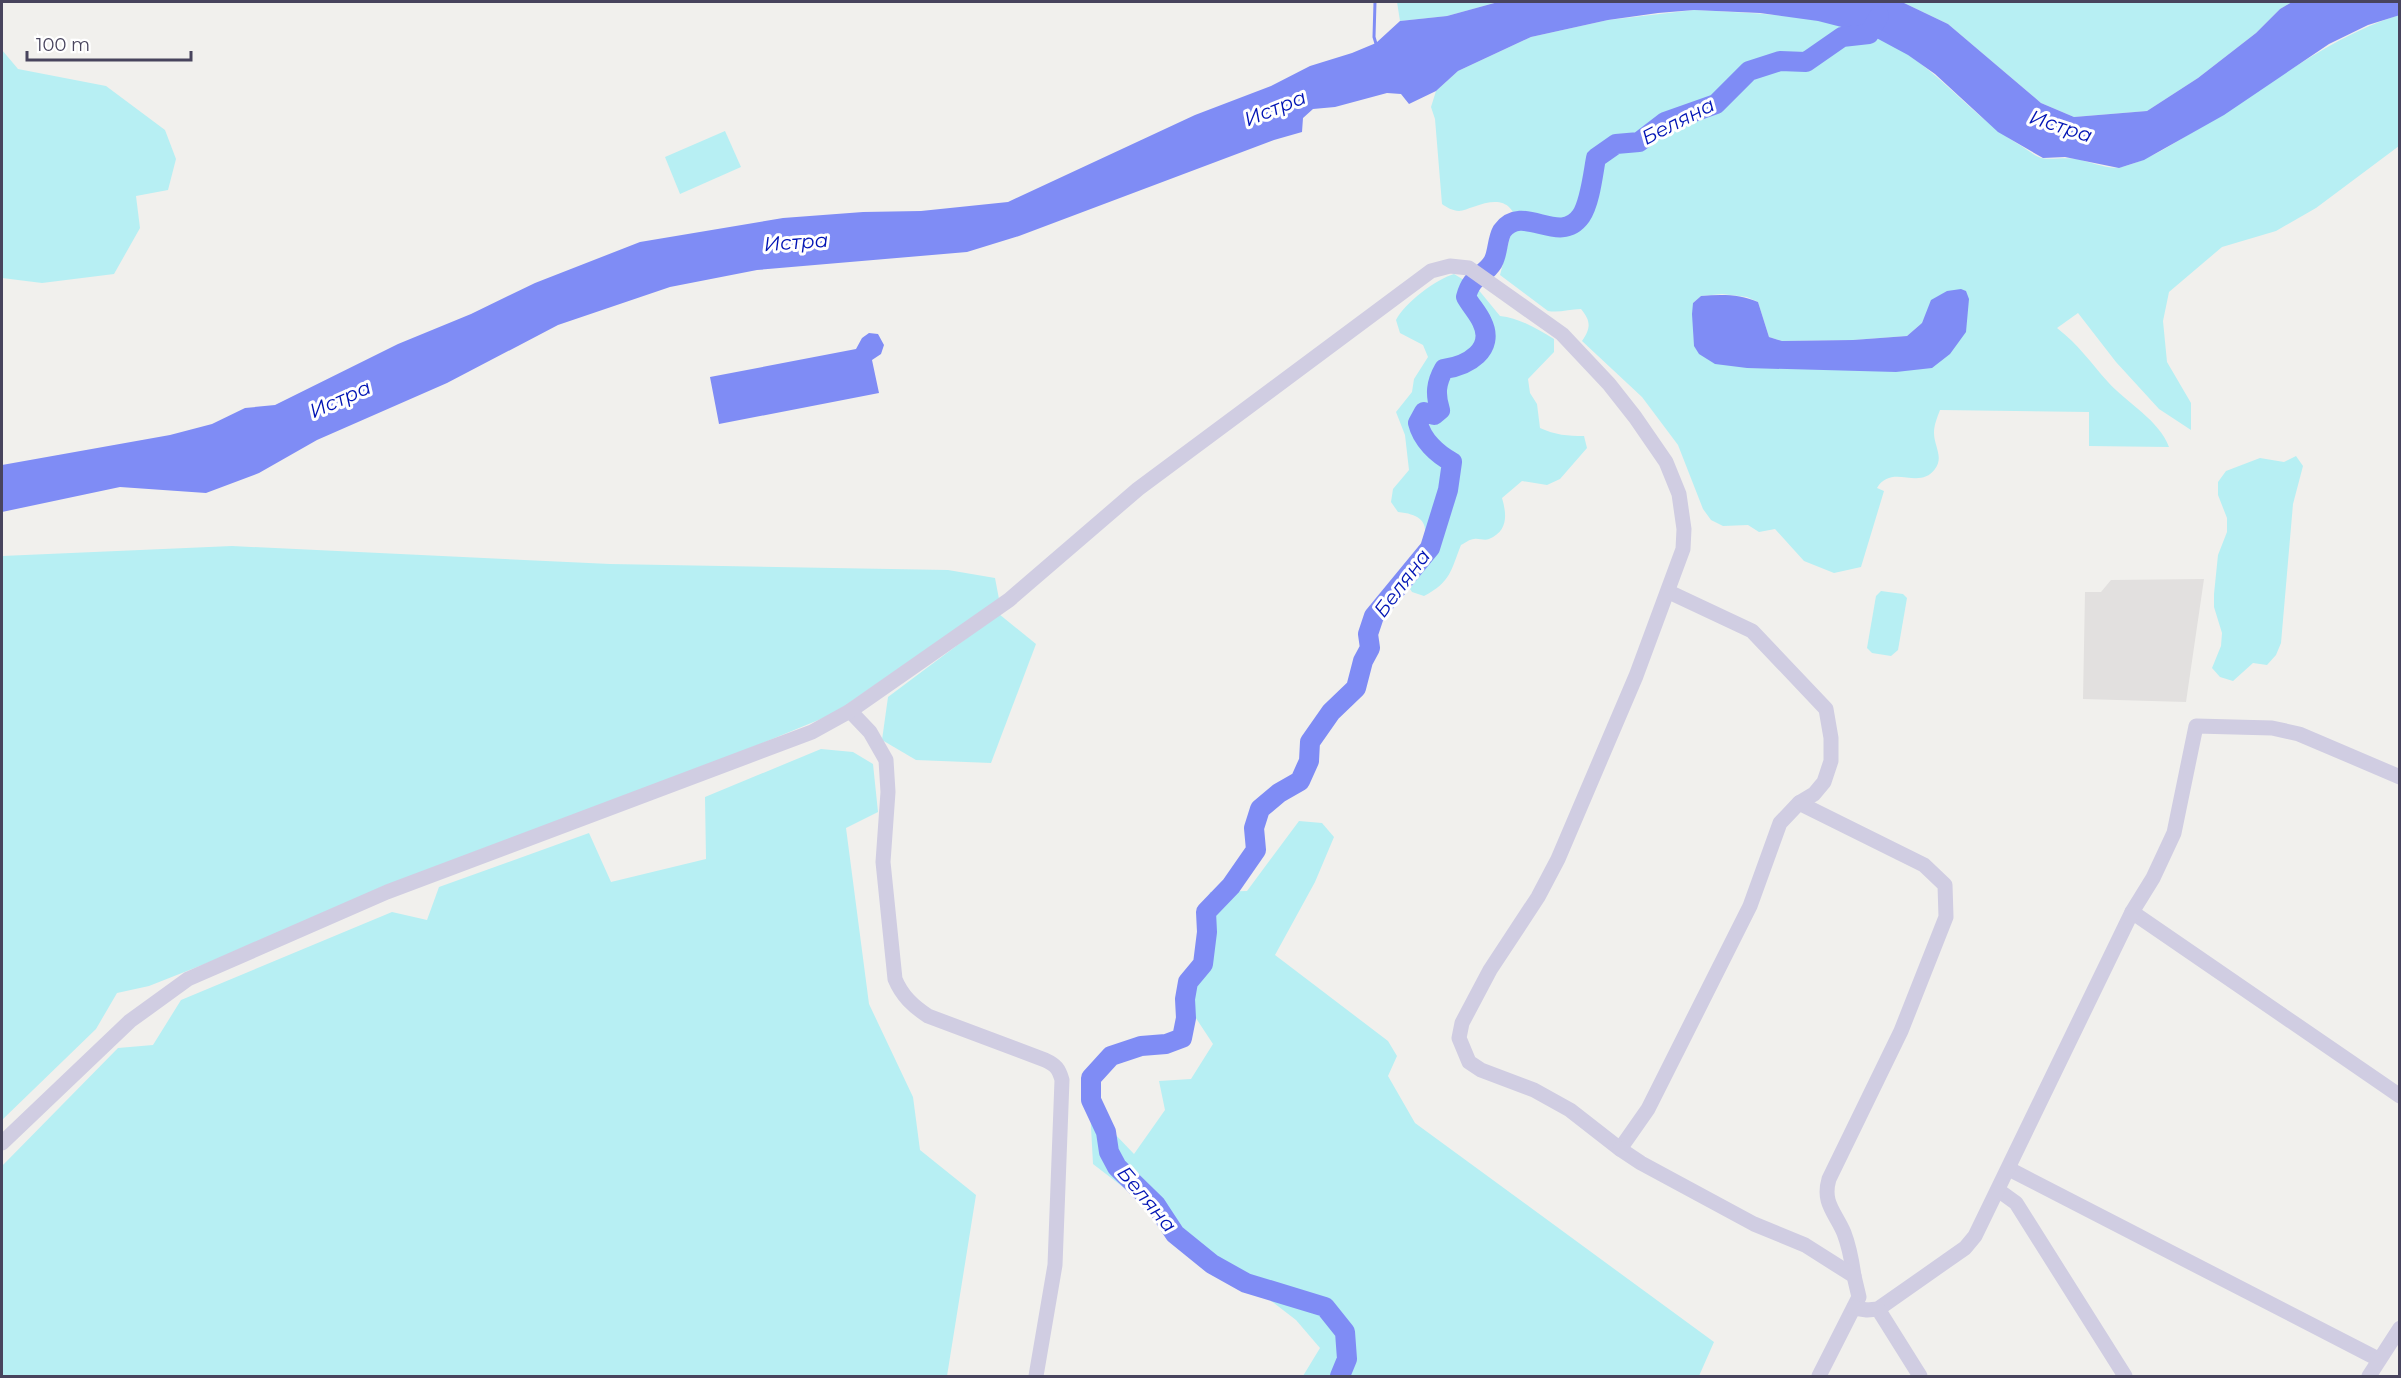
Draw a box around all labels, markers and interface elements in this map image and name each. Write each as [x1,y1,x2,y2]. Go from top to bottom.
scale bar [27,24,190,62]
text: 100 m [36,34,90,56]
water label: Истра [1240,85,1310,131]
water label: Беляна [1637,92,1719,150]
water label: Истра [2026,105,2096,147]
water label: Истра [763,228,829,256]
water label: Истра [306,375,374,423]
water label: Беляна [1369,544,1435,622]
water label: Беляна [1112,1161,1182,1237]

